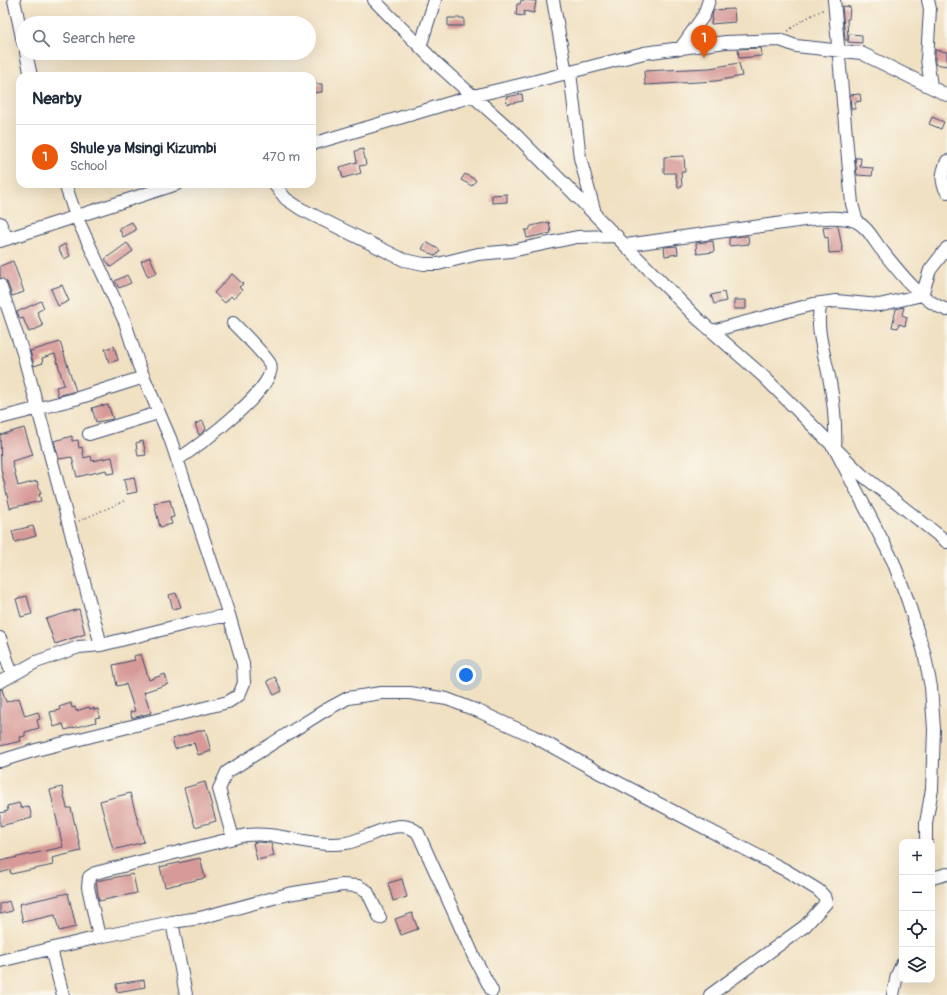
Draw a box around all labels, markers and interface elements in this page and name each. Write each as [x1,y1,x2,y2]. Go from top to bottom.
search box [16,16,316,60]
pin: 1 [691,25,717,58]
icon: search [30,27,52,49]
text: Search here [62,29,135,48]
text: Nearby [32,88,81,109]
text: Shule ya Msingi Kizumbi [70,139,216,158]
text: 1 [42,149,48,165]
text: 470 m [262,149,300,165]
text: School [70,158,107,174]
your location [456,665,476,685]
map controls [899,839,935,983]
button: + [899,839,935,875]
button: − [899,875,935,911]
button: locate [899,911,935,947]
button: layers [899,947,935,983]

